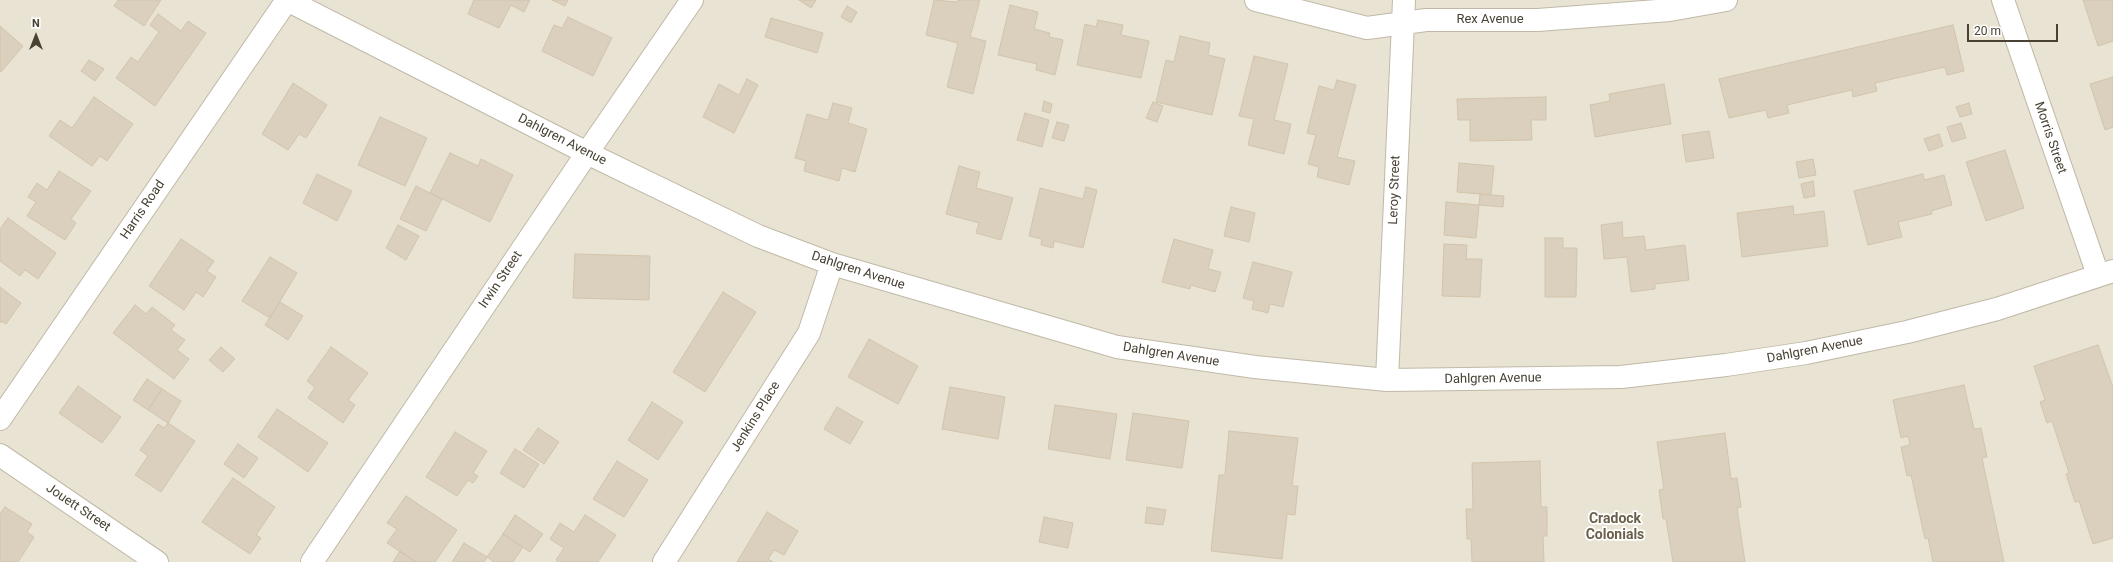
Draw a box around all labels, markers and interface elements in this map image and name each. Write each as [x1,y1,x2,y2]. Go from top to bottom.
street label: Rex Avenue [1456,12,1524,28]
north arrow [16,16,56,56]
scale bar [1969,16,2060,42]
text: N [32,17,40,30]
text: 20 m [1974,24,2001,38]
street label: Morris Street [2030,100,2070,176]
street label: Dahlgren Avenue [515,111,609,169]
street label: Leroy Street [1386,155,1404,225]
street label: Harris Road [117,177,169,243]
street label: Irwin Street [476,248,526,312]
street label: Dahlgren Avenue [809,249,907,293]
street label: Dahlgren Avenue [1766,333,1864,367]
street label: Dahlgren Avenue [1122,340,1220,370]
street label: Dahlgren Avenue [1444,370,1542,388]
street label: Jenkins Place [728,379,784,455]
street label: Jouett Street [43,481,113,535]
district label: Cradock Colonials [1586,511,1644,544]

